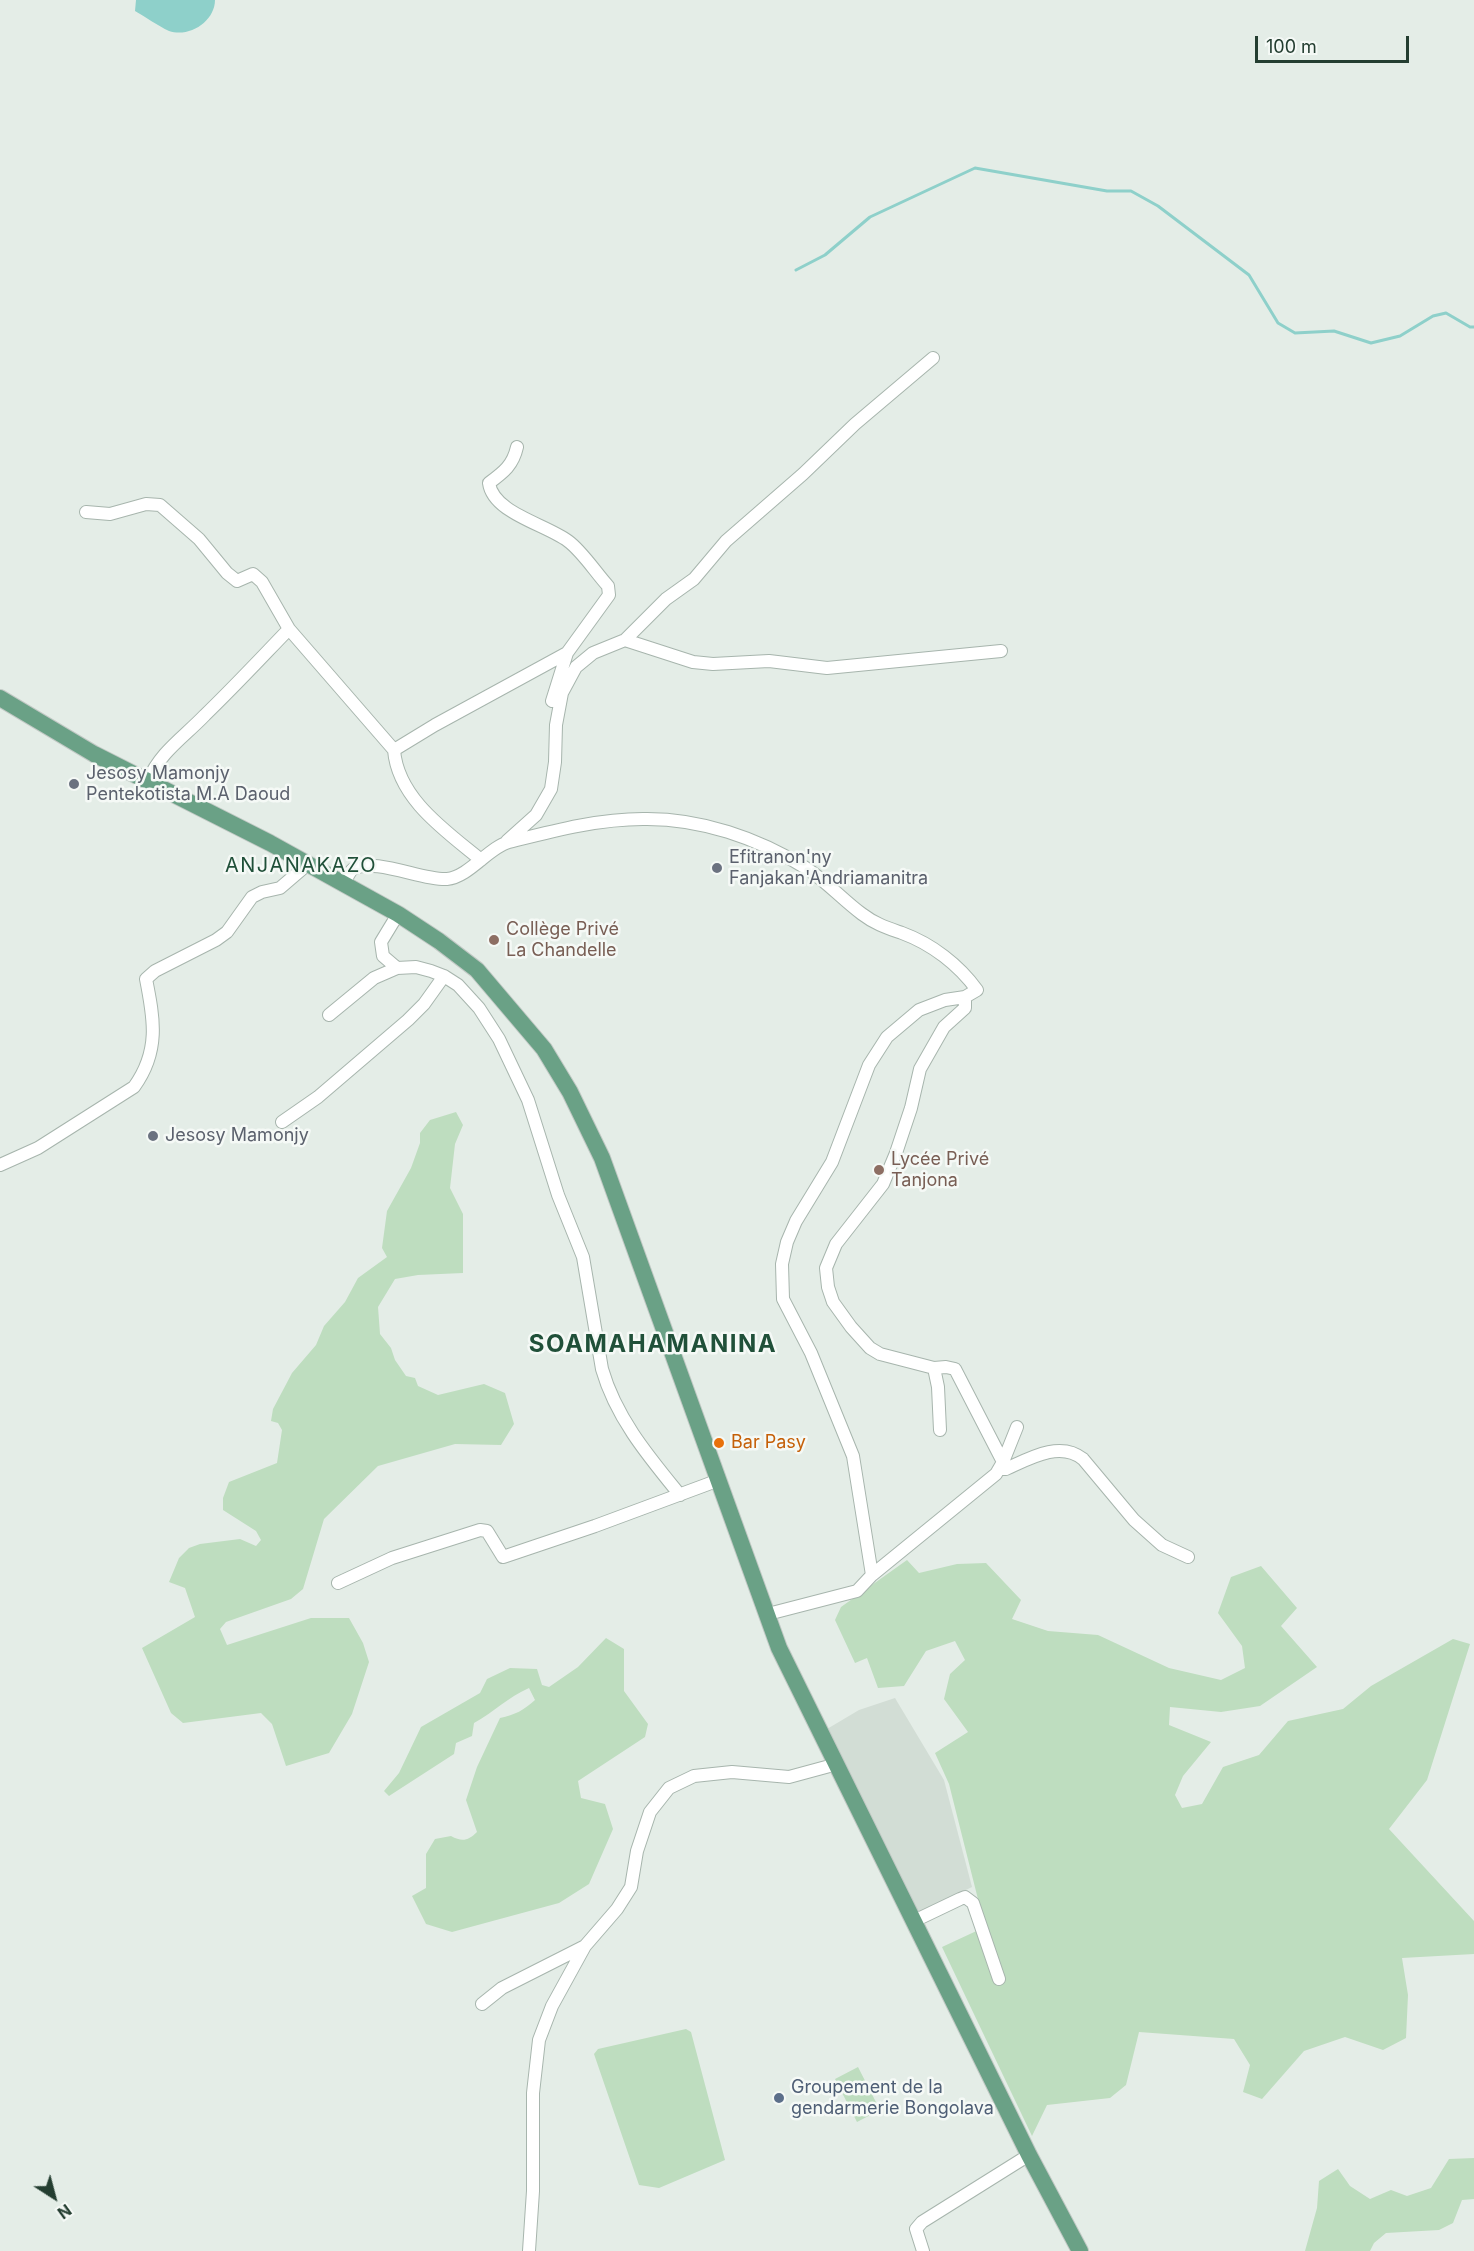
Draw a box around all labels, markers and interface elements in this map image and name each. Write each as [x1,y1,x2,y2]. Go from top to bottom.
scale bar [1258,24,1412,62]
text: 100 m [1266,36,1317,57]
place label: Jesosy Mamonjy Pentekotista M.A Daoud [86,763,290,806]
marker: Jesosy Mamonjy Pentekotista M.A Daoud [67,777,81,791]
place label: Efitranon'ny Fanjakan'Andriamanitra [729,847,928,890]
district label: ANJANAKAZO [225,854,377,878]
marker: Efitranon'ny Fanjakan'Andriamanitra [710,861,724,875]
place label: Collège Privé La Chandelle [506,919,619,962]
marker: Collège Privé La Chandelle [487,933,501,947]
place label: Jesosy Mamonjy [165,1125,309,1147]
marker: Jesosy Mamonjy [146,1129,160,1143]
place label: Lycée Privé Tanjona [891,1149,989,1192]
marker: Lycée Privé Tanjona [872,1163,886,1177]
district label: SOAMAHAMANINA [529,1331,777,1359]
place label: Bar Pasy [731,1432,806,1454]
marker: Bar Pasy [712,1436,726,1450]
place label: Groupement de la gendarmerie Bongolava [791,2077,994,2120]
marker: Groupement de la gendarmerie Bongolava [772,2091,786,2105]
north arrow [24,2167,84,2227]
text: N [54,2200,75,2223]

